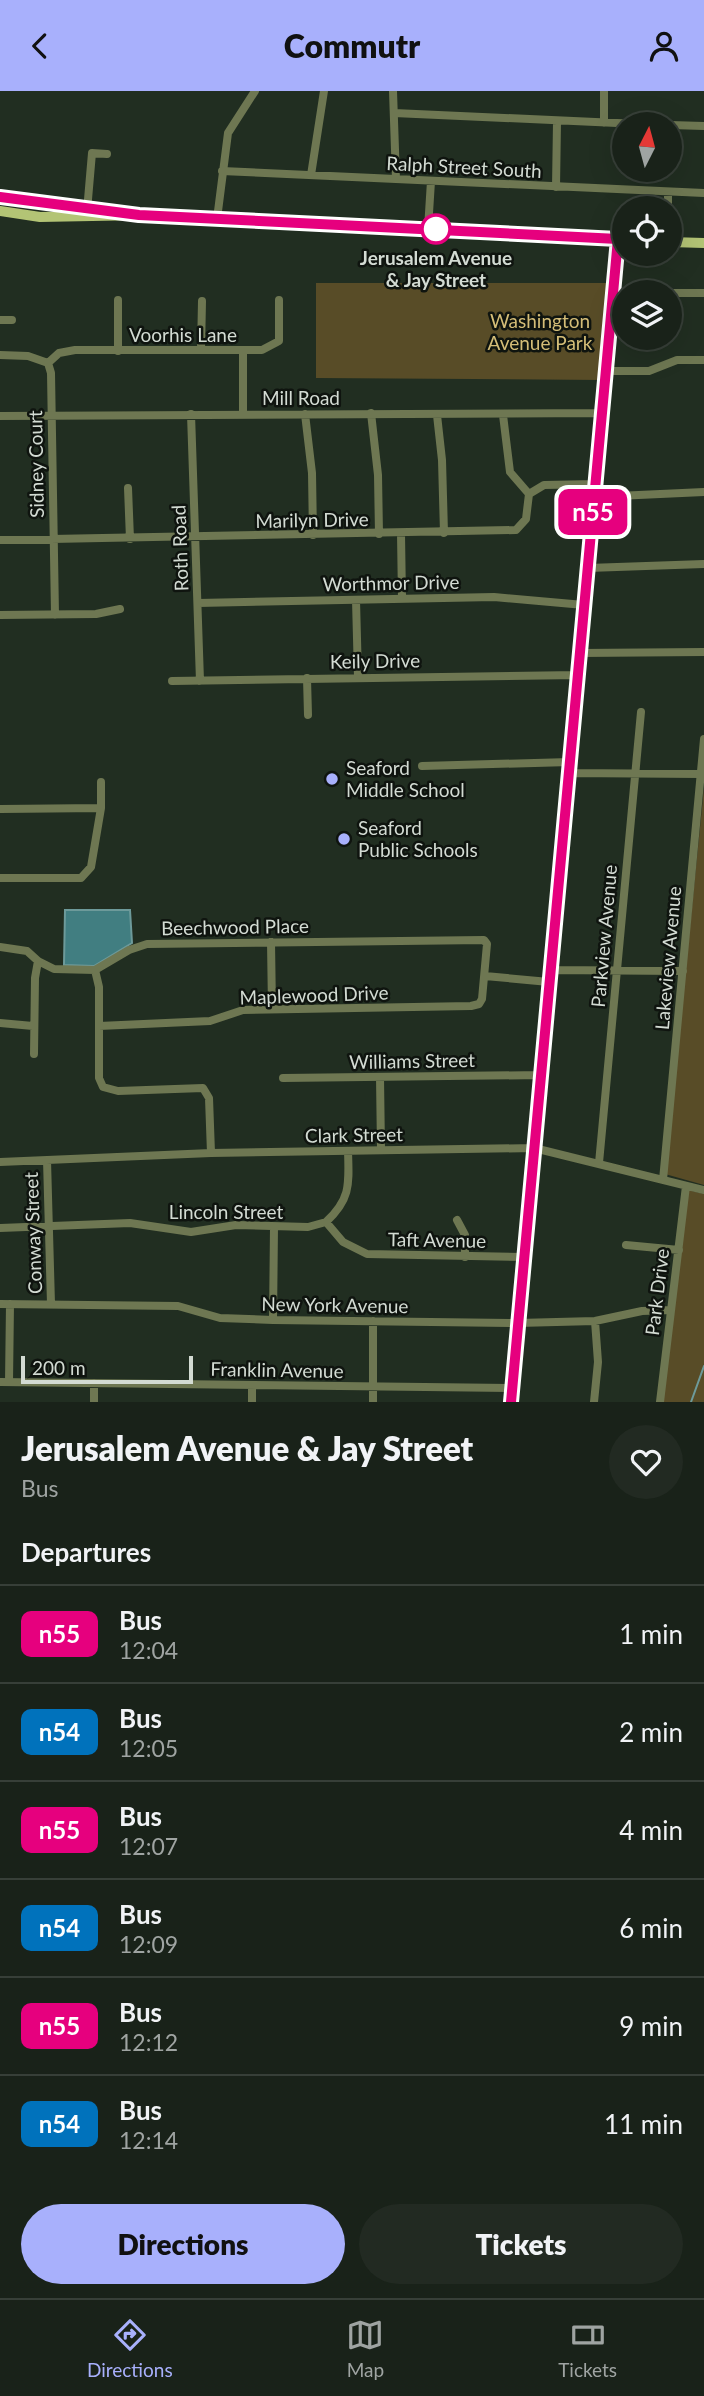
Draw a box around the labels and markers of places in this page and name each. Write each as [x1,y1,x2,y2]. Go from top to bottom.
marker: Jerusalem Avenue & Jay Street [421,214,451,244]
place label: Jerusalem Avenue & Jay Street [360,246,512,291]
place label: Seaford Middle School [346,756,465,801]
marker: Seaford Middle School [324,771,340,787]
place label: Seaford Public Schools [358,816,478,861]
marker: Seaford Public Schools [336,831,352,847]

